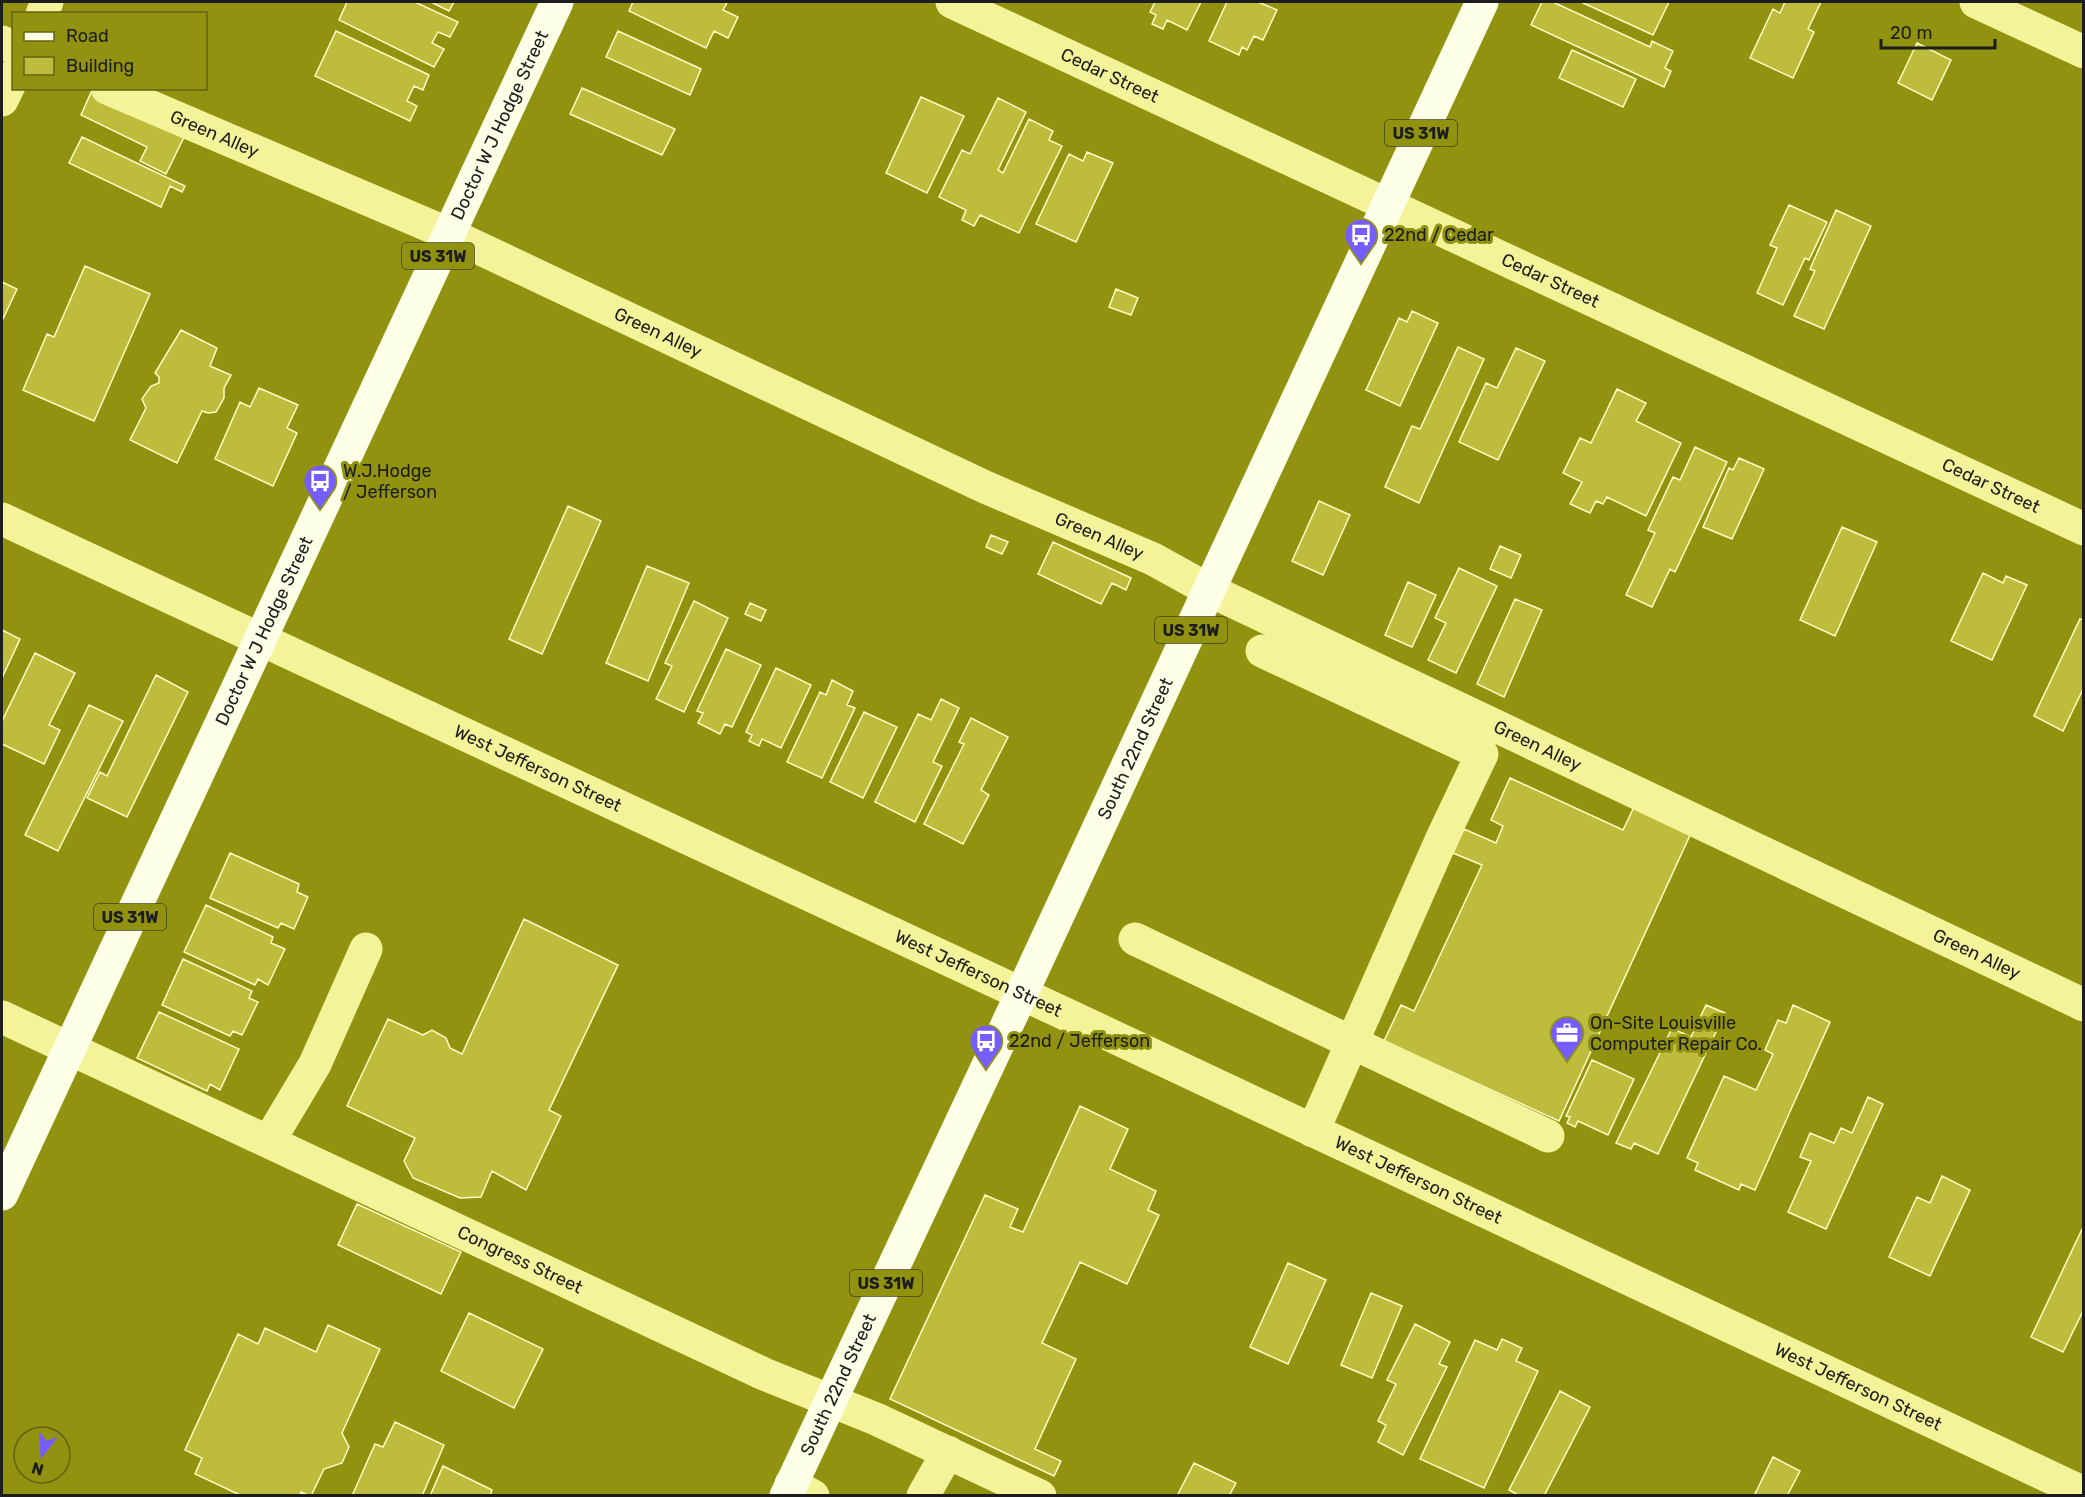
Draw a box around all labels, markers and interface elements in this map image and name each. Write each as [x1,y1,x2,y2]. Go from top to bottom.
legend [12,12,207,90]
scale bar [1881,12,1995,50]
text: 20 m [1890,22,1932,44]
text: Road [66,25,109,47]
street label: Doctor W J Hodge Street [446,27,553,223]
street label: Cedar Street [1057,43,1162,108]
text: Building [66,55,134,77]
street label: Green Alley [167,105,262,163]
road number: US 31W [1385,120,1457,146]
bus stop icon: 22nd / Cedar [1343,217,1379,264]
place label: 22nd / Cedar [1384,224,1494,246]
road number: US 31W [402,243,474,269]
street label: Cedar Street [1498,248,1603,313]
street label: Green Alley [611,303,705,363]
street label: Cedar Street [1938,453,2043,518]
place label: W.J.Hodge / Jefferson [343,460,437,503]
bus stop icon: W.J.Hodge / Jefferson [302,463,338,510]
street label: Green Alley [1052,507,1147,565]
street label: Doctor W J Hodge Street [211,533,318,729]
road number: US 31W [1155,617,1227,643]
street label: South 22nd Street [1093,674,1178,823]
street label: Green Alley [1490,716,1585,776]
street label: West Jefferson Street [450,720,625,817]
road number: US 31W [94,904,166,930]
street label: Green Alley [1929,924,2024,984]
street label: West Jefferson Street [891,925,1066,1022]
place label: On-Site Louisville Computer Repair Co. [1590,1012,1762,1055]
office icon: On-Site Louisville Computer Repair Co. [1549,1015,1585,1062]
bus stop icon: 22nd / Jefferson [968,1023,1004,1070]
place label: 22nd / Jefferson [1009,1030,1150,1052]
street label: West Jefferson Street [1331,1131,1506,1229]
street label: Congress Street [454,1221,586,1298]
road number: US 31W [850,1270,922,1296]
street label: South 22nd Street [796,1310,881,1459]
street label: West Jefferson Street [1771,1338,1945,1436]
north arrow [12,1425,72,1485]
text: N [29,1458,46,1480]

